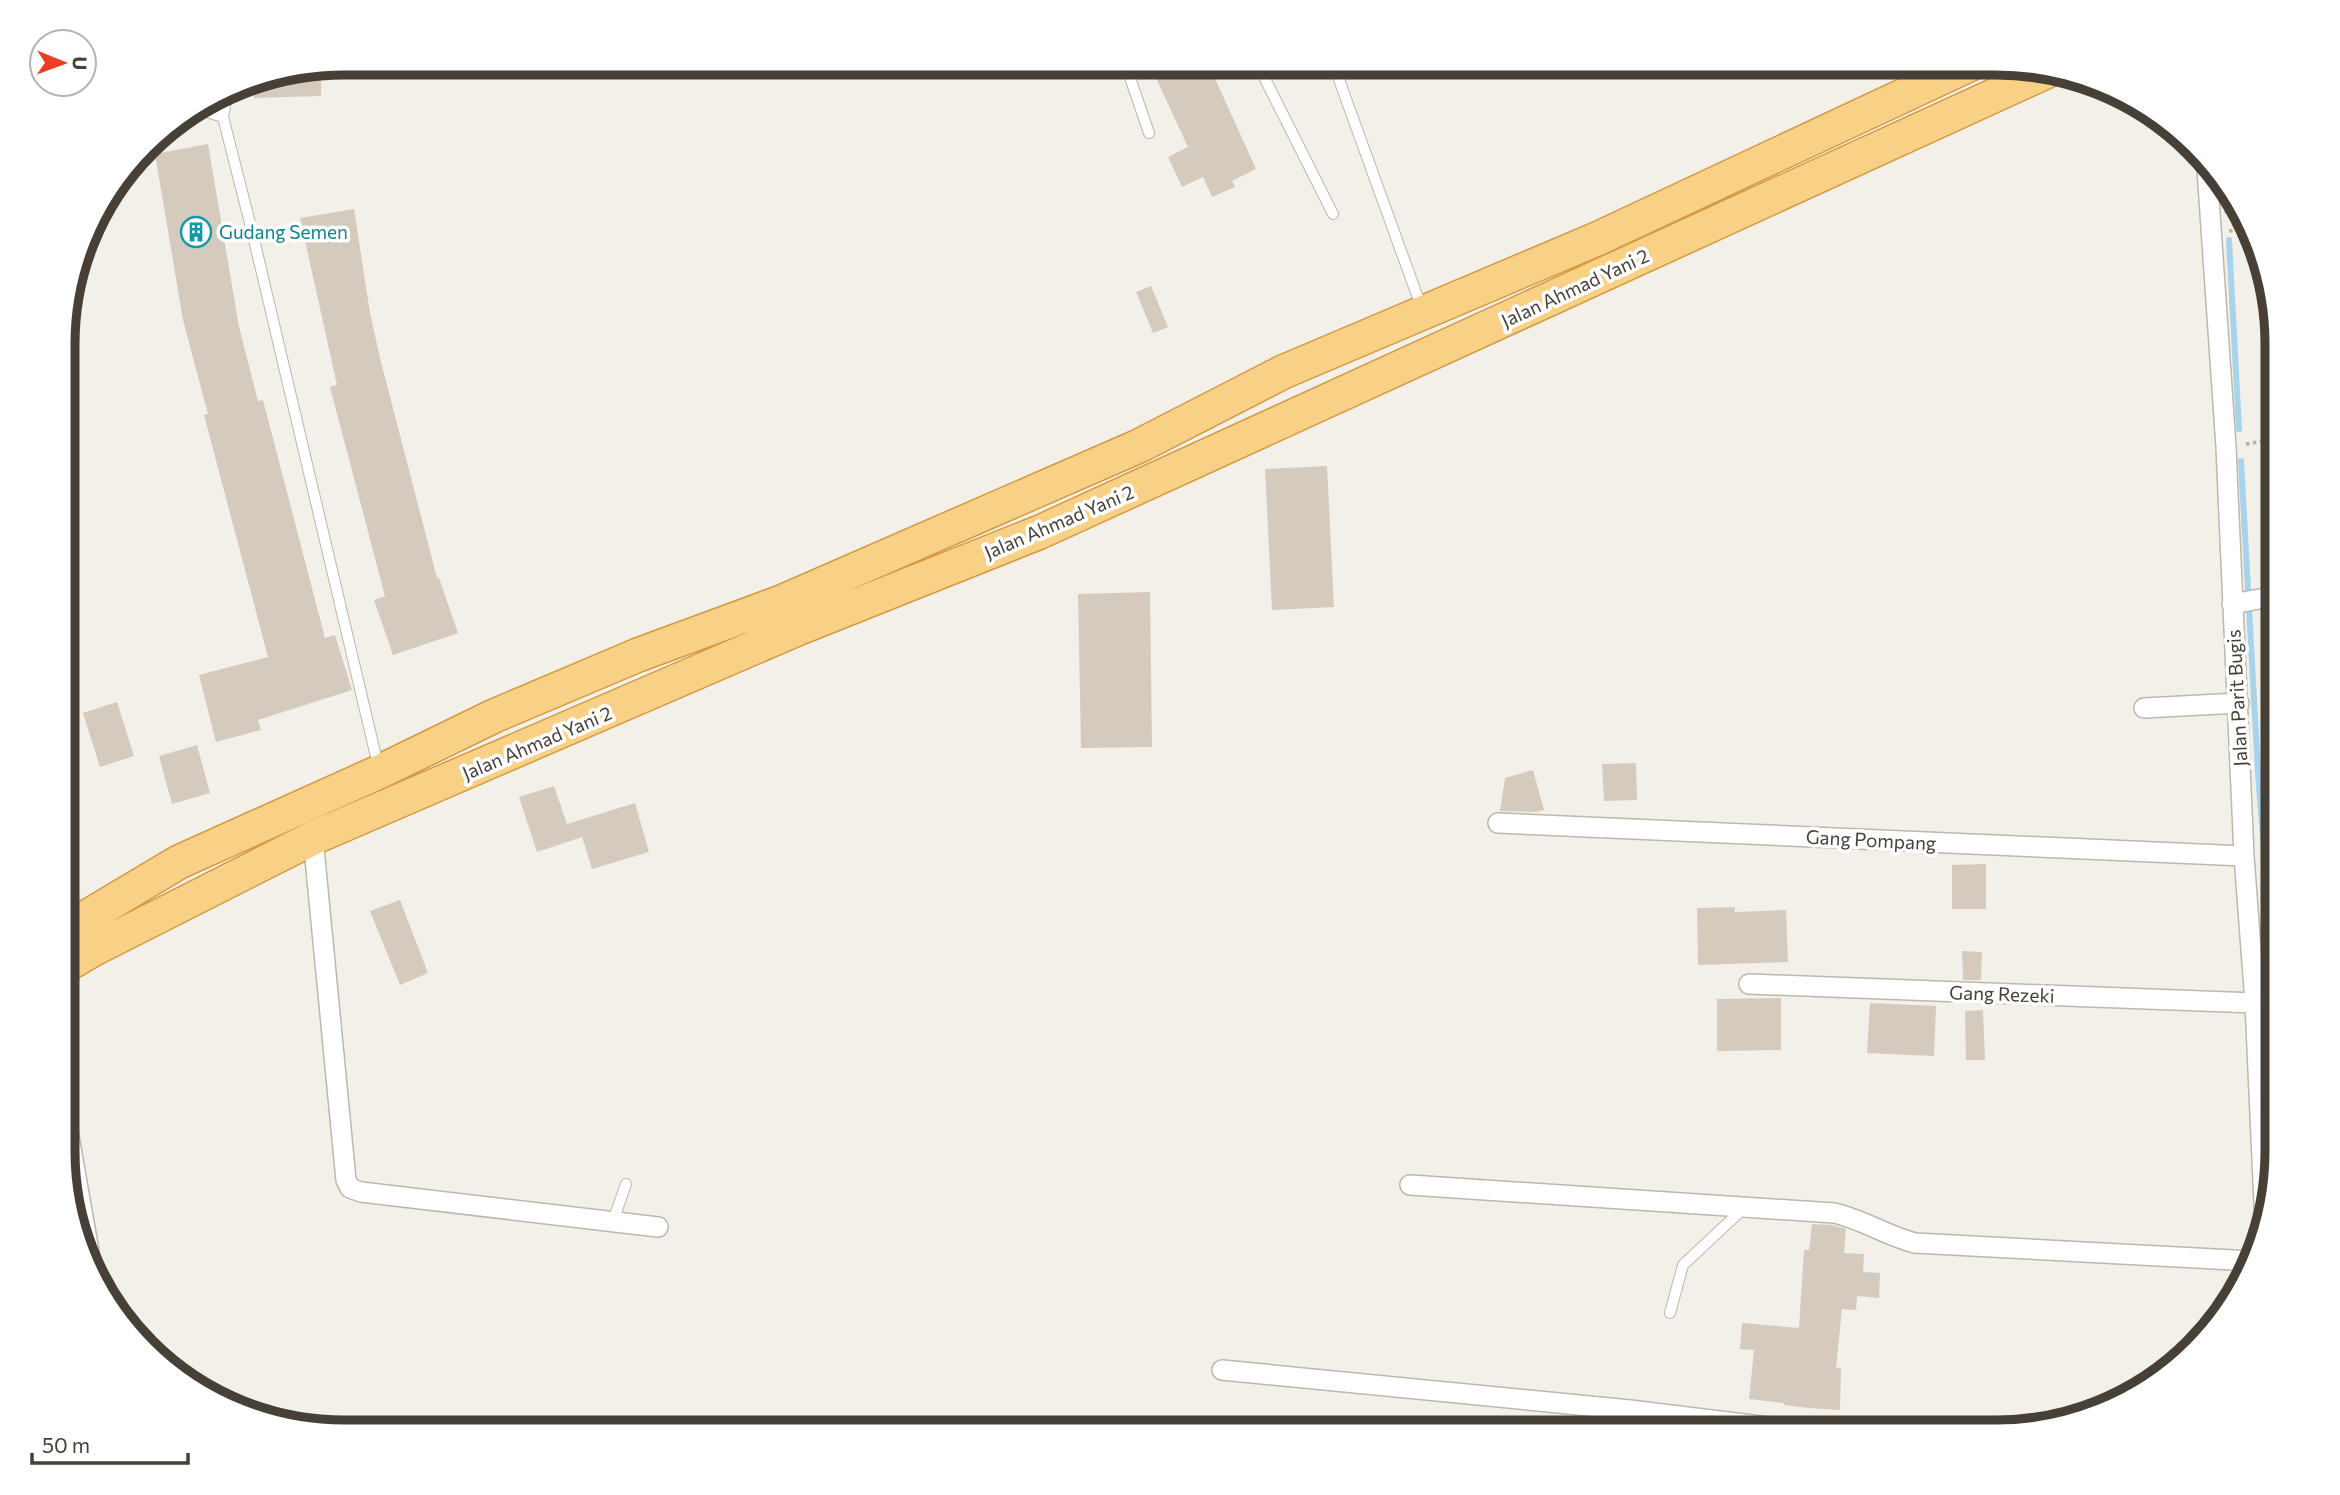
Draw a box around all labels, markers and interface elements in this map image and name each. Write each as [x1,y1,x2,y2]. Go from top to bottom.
north arrow [28,28,98,98]
text: U [69,56,92,70]
building icon: Gudang Semen [179,215,213,249]
place label: Gudang Semen [219,220,348,243]
street label: Jalan Ahmad Yani 2 [1497,243,1652,332]
street label: Jalan Ahmad Yani 2 [981,480,1137,563]
street label: Jalan Parit Bugis [2221,629,2252,767]
street label: Jalan Ahmad Yani 2 [459,701,615,784]
street label: Gang Pompang [1805,825,1937,854]
street label: Gang Rezeki [1949,980,2055,1007]
scale bar [32,1422,187,1466]
text: 50 m [42,1432,90,1457]

